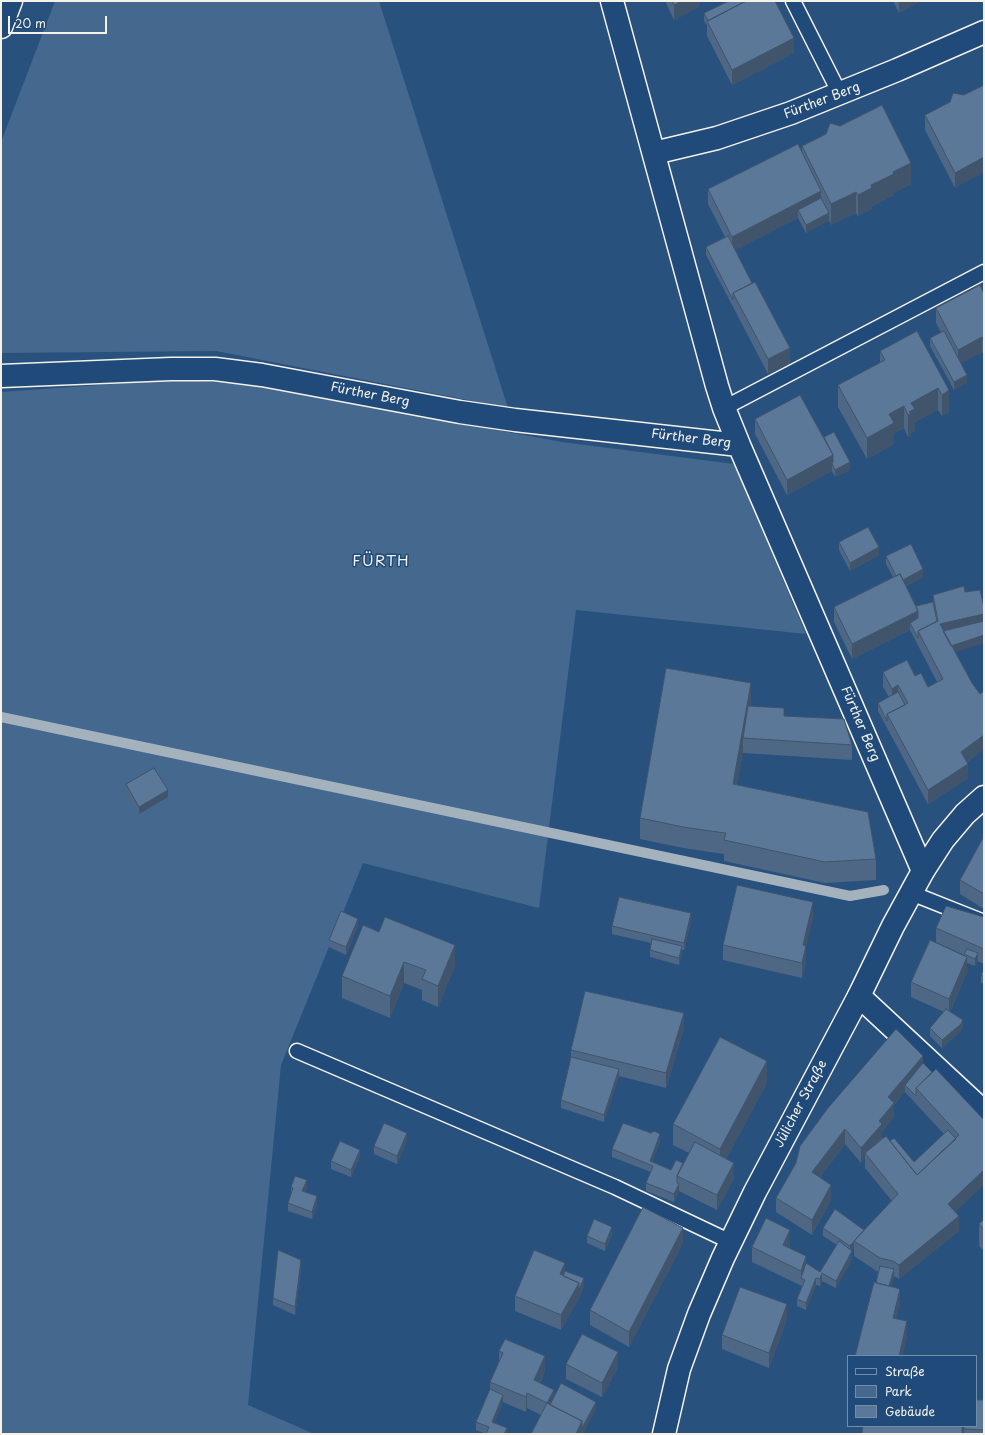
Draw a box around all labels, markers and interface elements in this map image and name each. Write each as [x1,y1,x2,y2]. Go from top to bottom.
scale bar [10,8,109,34]
text: 20 m [15,14,46,32]
street label: Fürther Berg [782,79,862,123]
street label: Fürther Berg [329,380,411,410]
street label: Fürther Berg [650,426,732,452]
district label: FÜRTH [352,553,410,571]
street label: Fürther Berg [837,684,883,764]
street label: Jülicher Straße [771,1058,831,1150]
legend [847,1355,977,1427]
text: Straße [885,1362,925,1380]
text: Park [885,1382,912,1400]
text: Gebäude [885,1402,935,1420]

